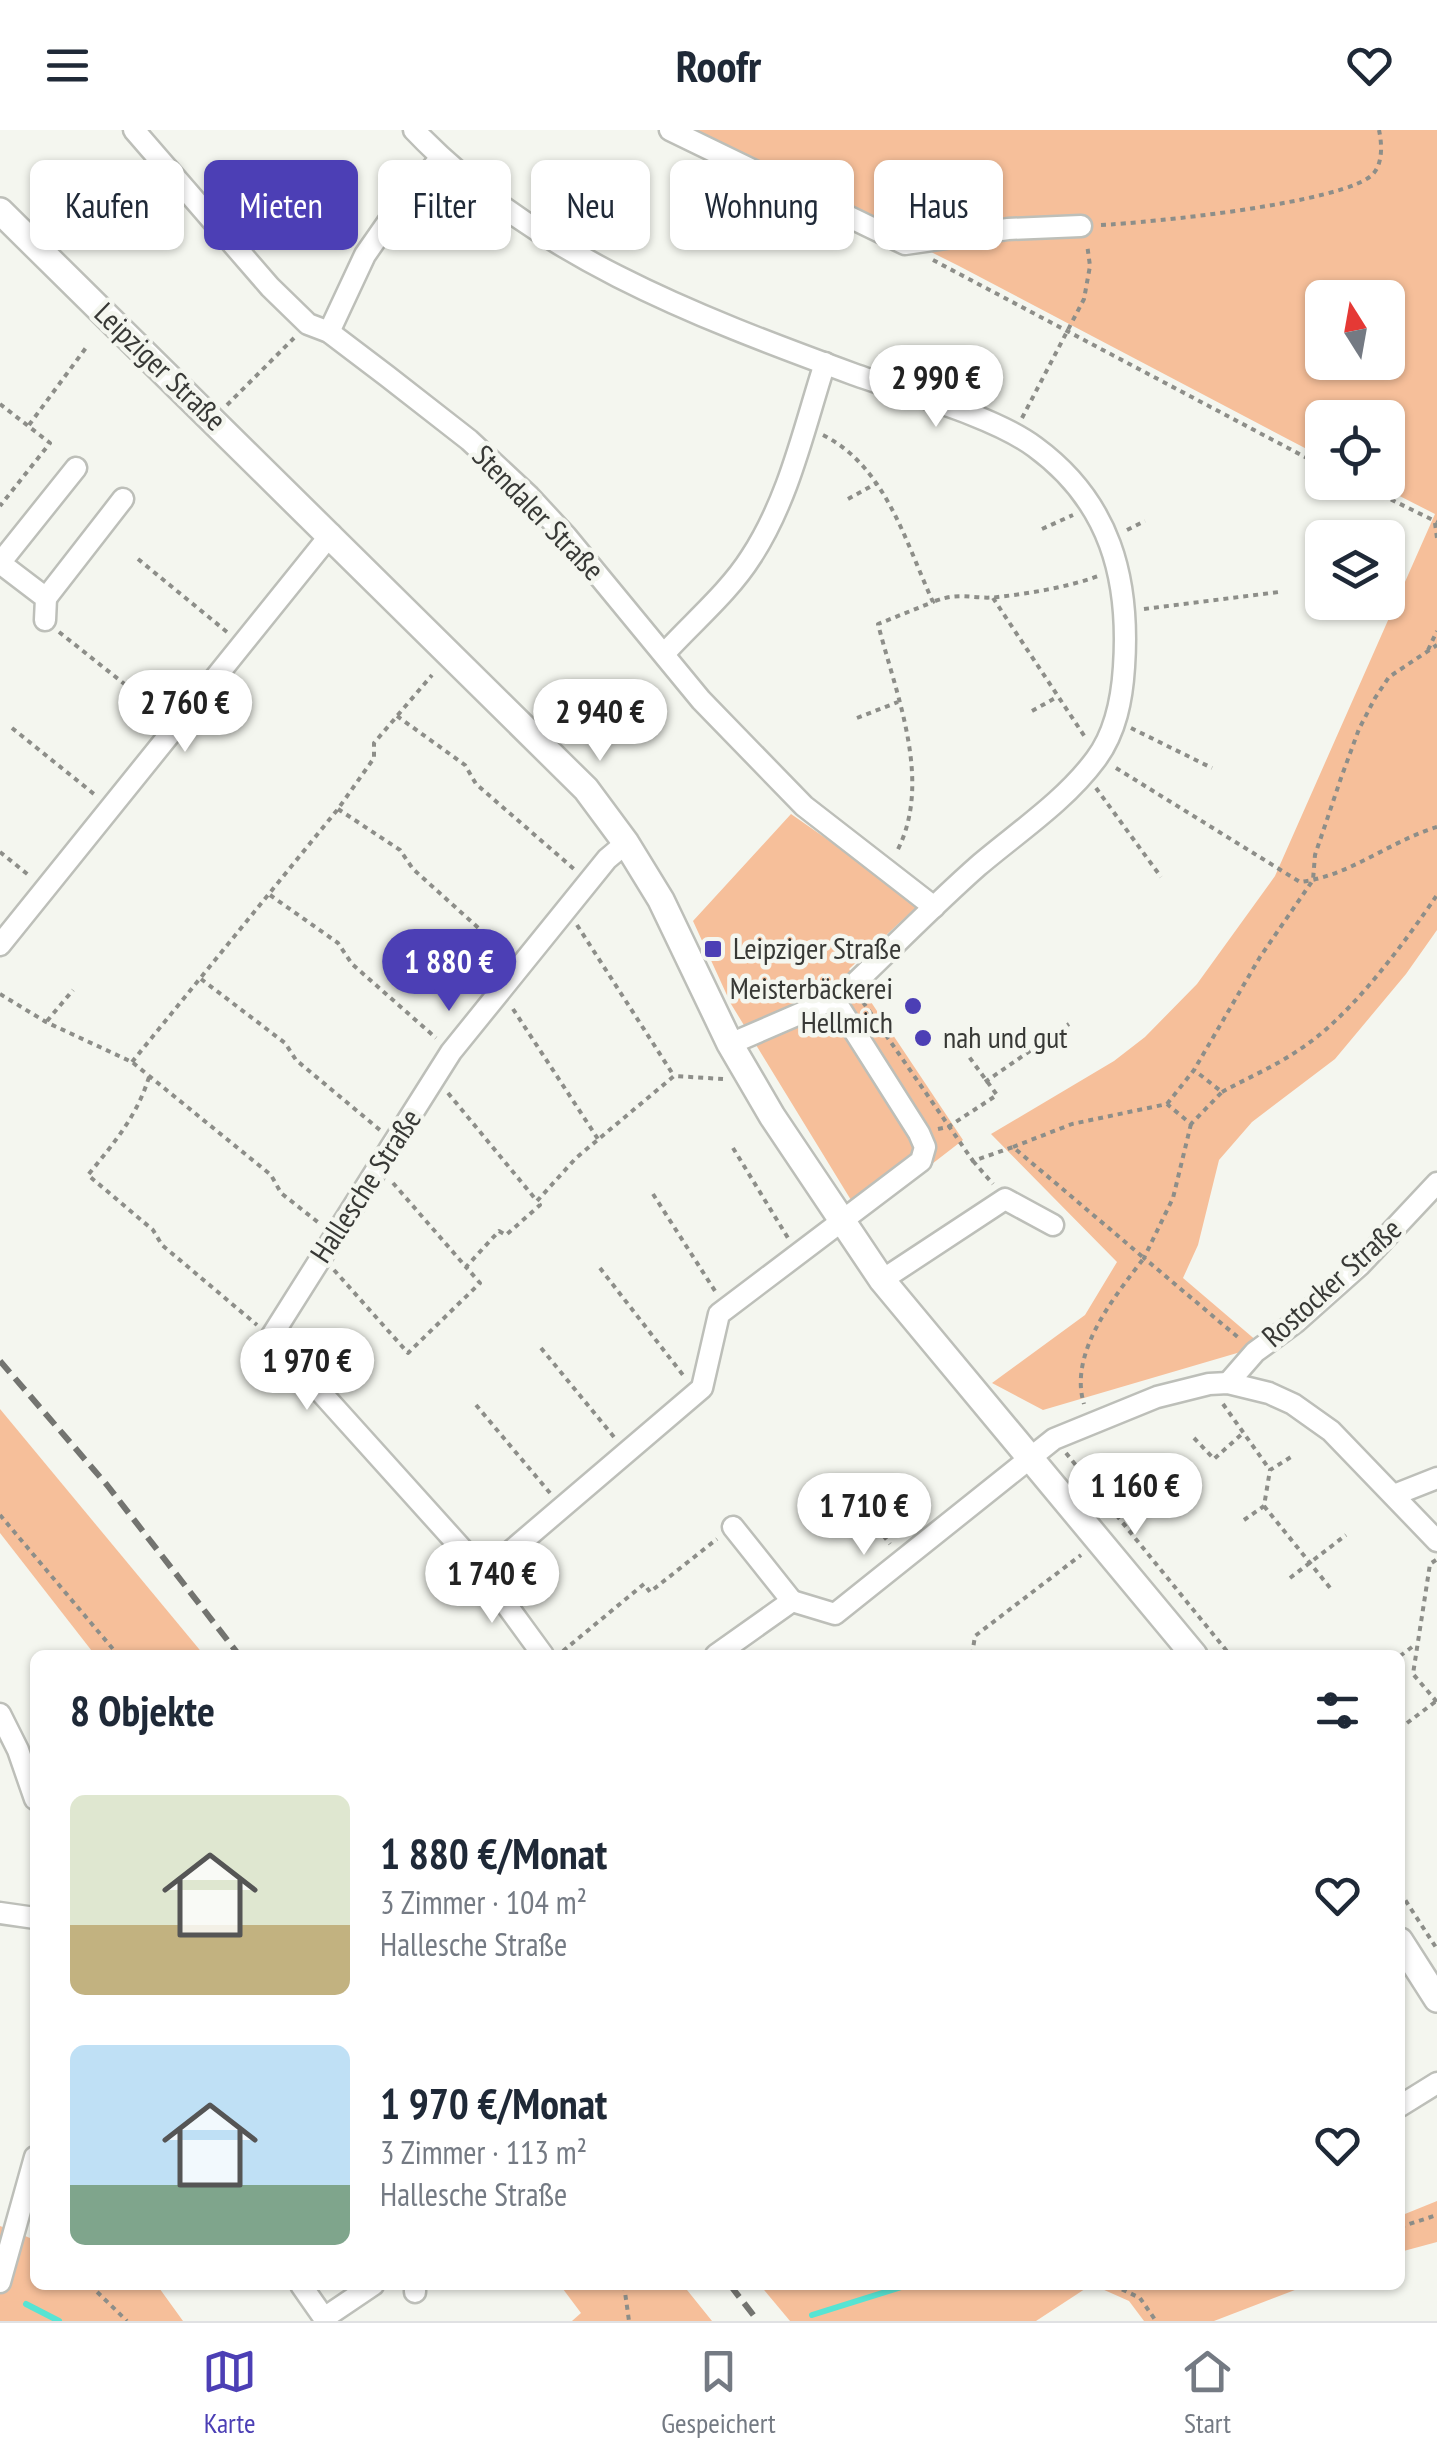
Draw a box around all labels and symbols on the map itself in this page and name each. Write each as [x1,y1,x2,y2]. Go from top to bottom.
north arrow [1305,280,1405,380]
street label: Leipziger Straße [87,293,235,438]
pin: 2 990 € [844,345,1028,430]
street label: Stendaler Straße [465,436,613,588]
pin: 2 760 € [93,670,277,755]
pin: 2 940 € [508,679,692,764]
place label: Leipziger Straße [733,928,901,967]
pin: 1 880 € [357,929,541,1014]
marker: Leipziger Straße [702,938,724,960]
place label: Meisterbäckerei Hellmich [730,968,893,1041]
marker: Meisterbäckerei Hellmich [902,995,924,1017]
place label: nah und gut [943,1017,1068,1056]
marker: nah und gut [912,1027,934,1049]
street label: Hallesche Straße [301,1101,429,1269]
street label: Rostocker Straße [1253,1209,1409,1355]
pin: 1 970 € [215,1328,399,1413]
pin: 1 160 € [1043,1453,1227,1538]
pin: 1 710 € [772,1473,956,1558]
pin: 1 740 € [400,1541,584,1626]

